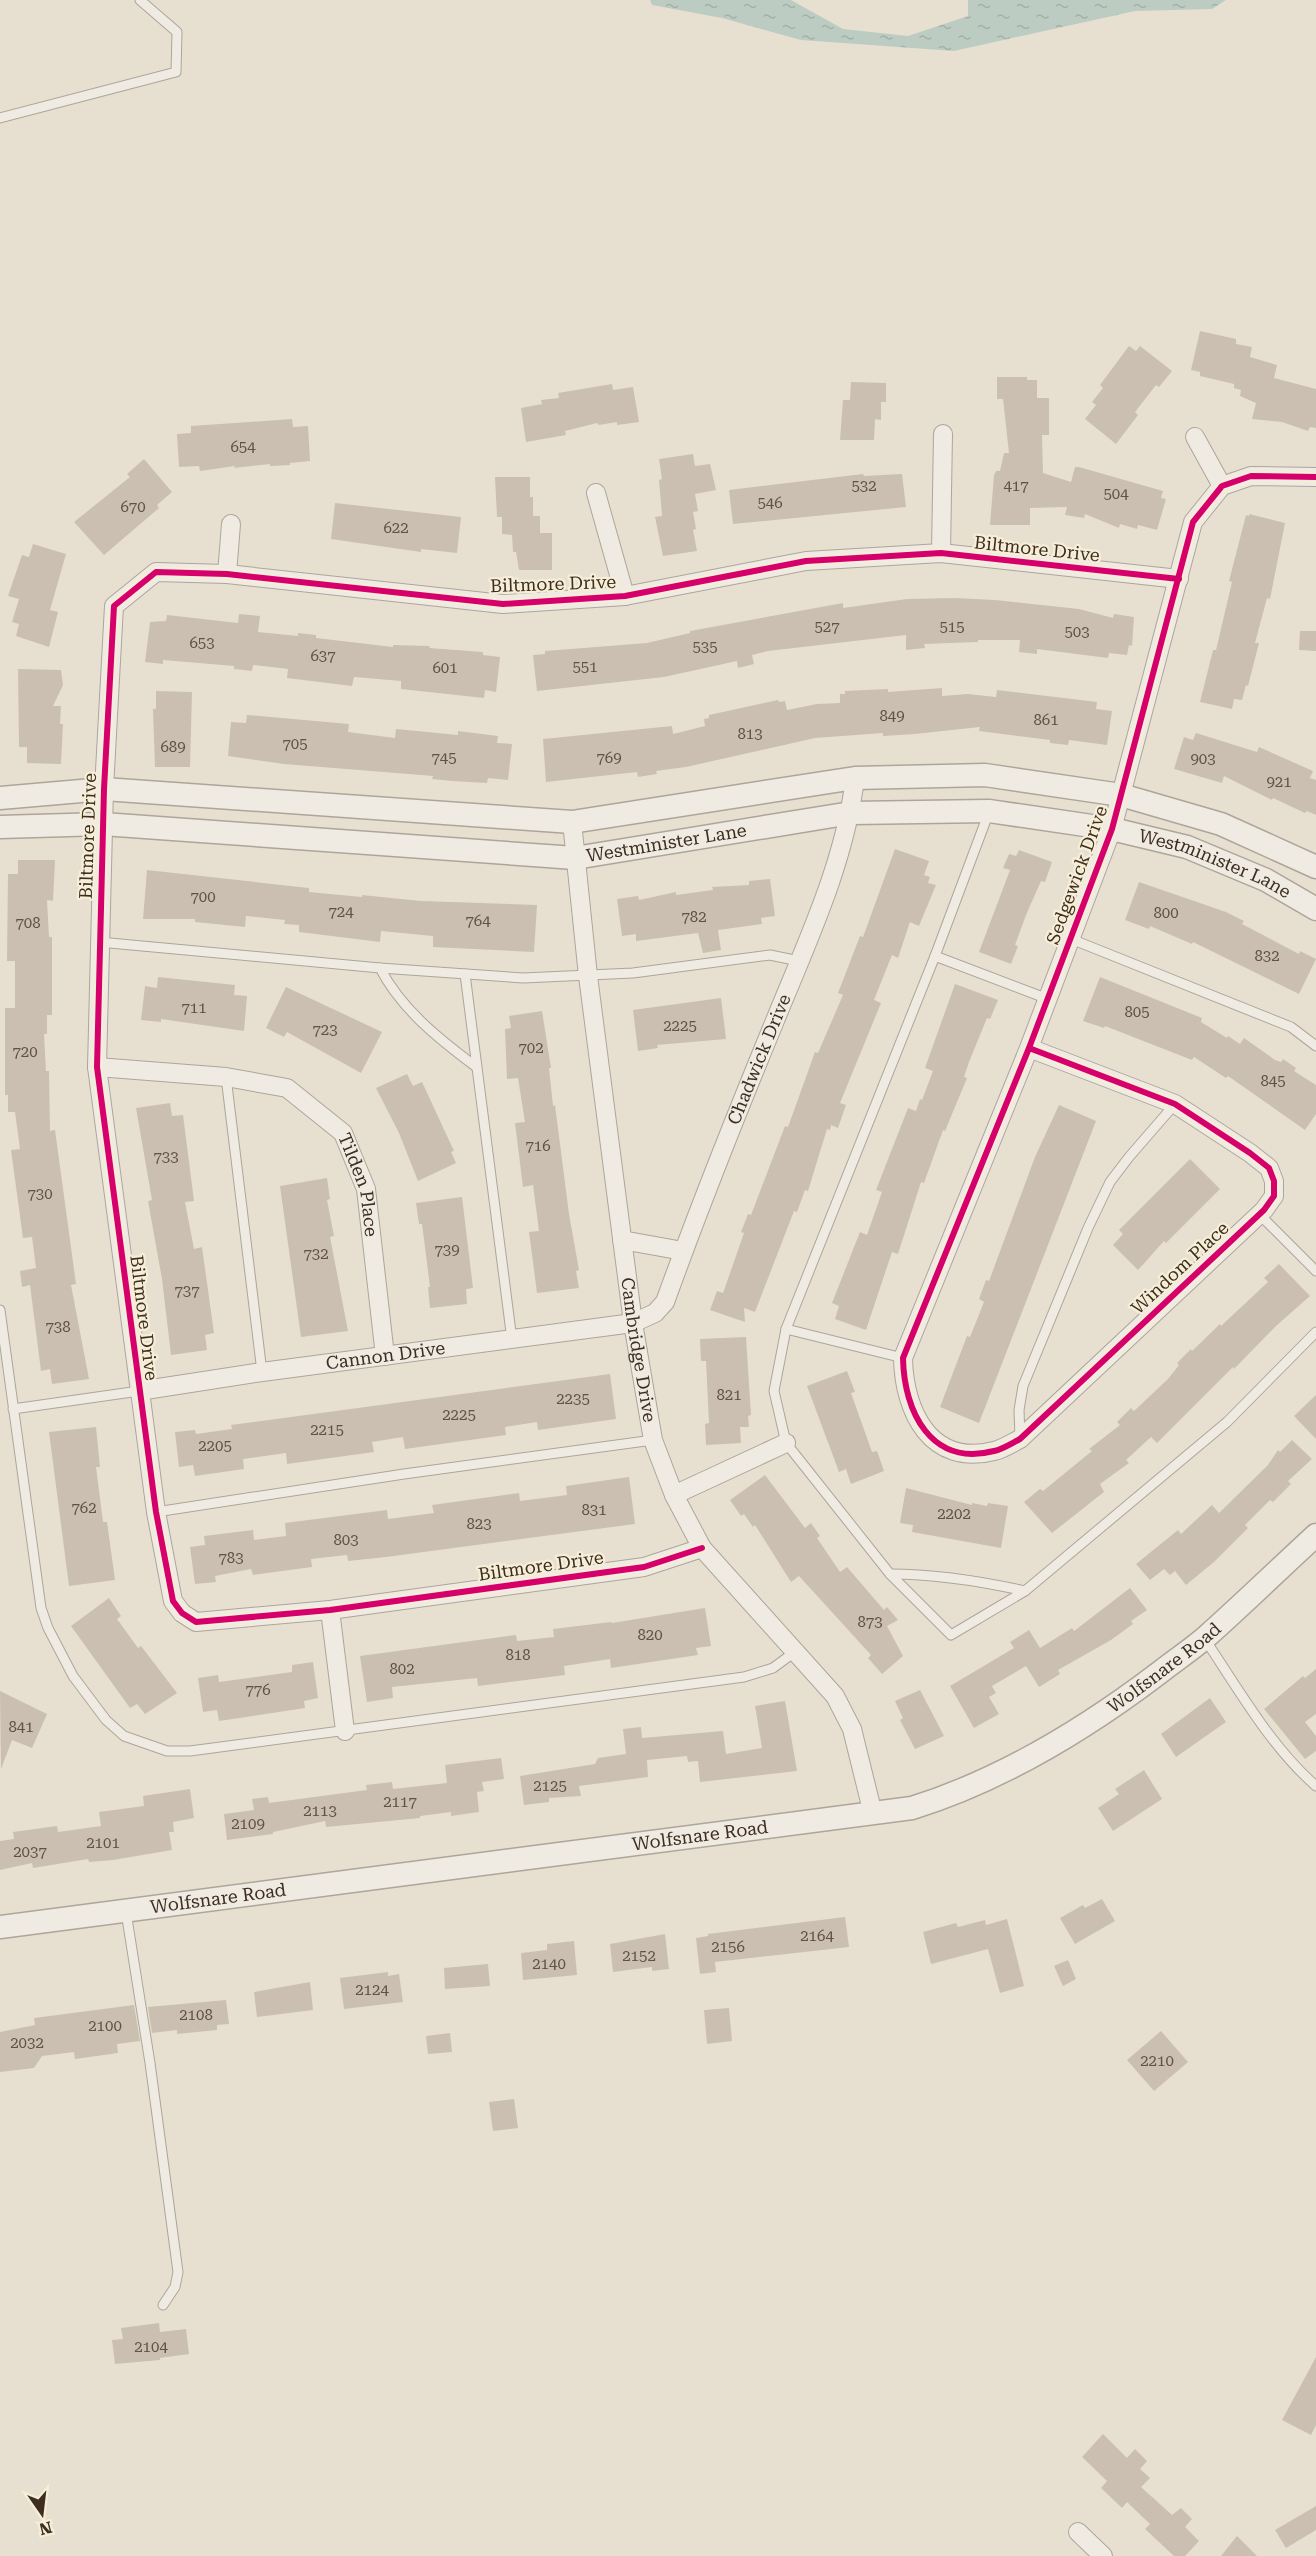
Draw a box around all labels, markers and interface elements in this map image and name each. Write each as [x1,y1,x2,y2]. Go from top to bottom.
house number: 654 [230,438,256,456]
house number: 532 [851,477,877,495]
house number: 417 [1003,477,1029,495]
house number: 504 [1103,485,1129,503]
house number: 546 [757,494,783,512]
house number: 670 [120,498,146,516]
house number: 622 [383,519,409,537]
street label: Biltmore Drive [973,531,1101,566]
street label: Biltmore Drive [490,571,617,596]
house number: 527 [814,618,840,636]
house number: 515 [939,618,965,636]
house number: 503 [1064,623,1090,641]
house number: 653 [189,634,215,652]
house number: 535 [692,638,718,656]
house number: 637 [310,647,336,665]
house number: 551 [572,658,598,676]
house number: 601 [432,659,458,677]
house number: 849 [879,707,905,725]
house number: 861 [1033,711,1059,729]
house number: 813 [737,725,763,743]
house number: 705 [282,735,308,753]
house number: 689 [160,738,186,756]
house number: 745 [431,749,457,767]
house number: 769 [596,749,622,767]
house number: 903 [1190,750,1216,768]
street label: Biltmore Drive [75,772,100,899]
house number: 921 [1266,773,1292,791]
street label: Sedgewick Drive [1042,802,1111,947]
street label: Westminister Lane [585,819,748,866]
street label: Westminister Lane [1137,825,1295,902]
house number: 700 [190,888,216,906]
house number: 724 [328,903,354,921]
house number: 800 [1153,904,1179,922]
house number: 782 [681,908,707,926]
house number: 764 [465,912,491,930]
house number: 708 [15,914,41,932]
house number: 832 [1254,947,1280,965]
street label: Chadwick Drive [723,991,795,1128]
house number: 711 [181,999,207,1017]
house number: 805 [1124,1003,1150,1021]
house number: 2225 [663,1017,697,1035]
house number: 723 [312,1021,338,1039]
house number: 702 [518,1039,544,1057]
house number: 720 [12,1043,38,1061]
house number: 845 [1260,1072,1286,1090]
street label: Tilden Place [334,1130,382,1238]
house number: 716 [525,1137,551,1155]
house number: 733 [153,1148,179,1166]
house number: 730 [27,1185,53,1203]
street label: Windom Place [1127,1217,1233,1318]
house number: 739 [434,1241,460,1259]
house number: 732 [303,1245,329,1263]
street label: Biltmore Drive [126,1254,163,1382]
street label: Cambridge Drive [617,1276,661,1424]
house number: 737 [174,1282,200,1300]
house number: 738 [45,1318,71,1336]
street label: Cannon Drive [324,1337,446,1373]
house number: 821 [716,1386,742,1404]
house number: 2235 [556,1390,590,1408]
house number: 2225 [442,1406,476,1424]
house number: 2215 [310,1421,344,1439]
house number: 2205 [198,1437,232,1455]
house number: 762 [71,1499,97,1517]
house number: 831 [581,1501,607,1519]
house number: 2202 [937,1505,971,1523]
house number: 823 [466,1515,492,1533]
house number: 803 [333,1531,359,1549]
street label: Biltmore Drive [477,1546,605,1585]
house number: 783 [218,1549,244,1567]
house number: 873 [857,1613,883,1631]
street label: Wolfsnare Road [1103,1617,1225,1717]
house number: 820 [637,1626,663,1644]
house number: 818 [505,1646,531,1664]
house number: 802 [389,1660,415,1678]
house number: 776 [245,1681,271,1699]
house number: 841 [8,1718,34,1736]
house number: 2125 [533,1777,567,1795]
house number: 2117 [383,1793,417,1811]
house number: 2113 [303,1802,337,1820]
house number: 2109 [231,1815,265,1833]
street label: Wolfsnare Road [631,1816,770,1854]
house number: 2101 [86,1834,120,1852]
house number: 2037 [13,1843,47,1861]
street label: Wolfsnare Road [149,1879,288,1917]
house number: 2164 [800,1927,834,1945]
house number: 2156 [711,1938,745,1956]
house number: 2152 [622,1947,656,1965]
house number: 2140 [532,1955,566,1973]
house number: 2124 [355,1981,389,1999]
house number: 2108 [179,2006,213,2024]
house number: 2100 [88,2017,122,2035]
house number: 2032 [10,2034,44,2052]
house number: 2210 [1140,2052,1174,2070]
house number: 2104 [134,2338,168,2356]
north arrow [12,2484,72,2544]
text: N [37,2517,54,2539]

